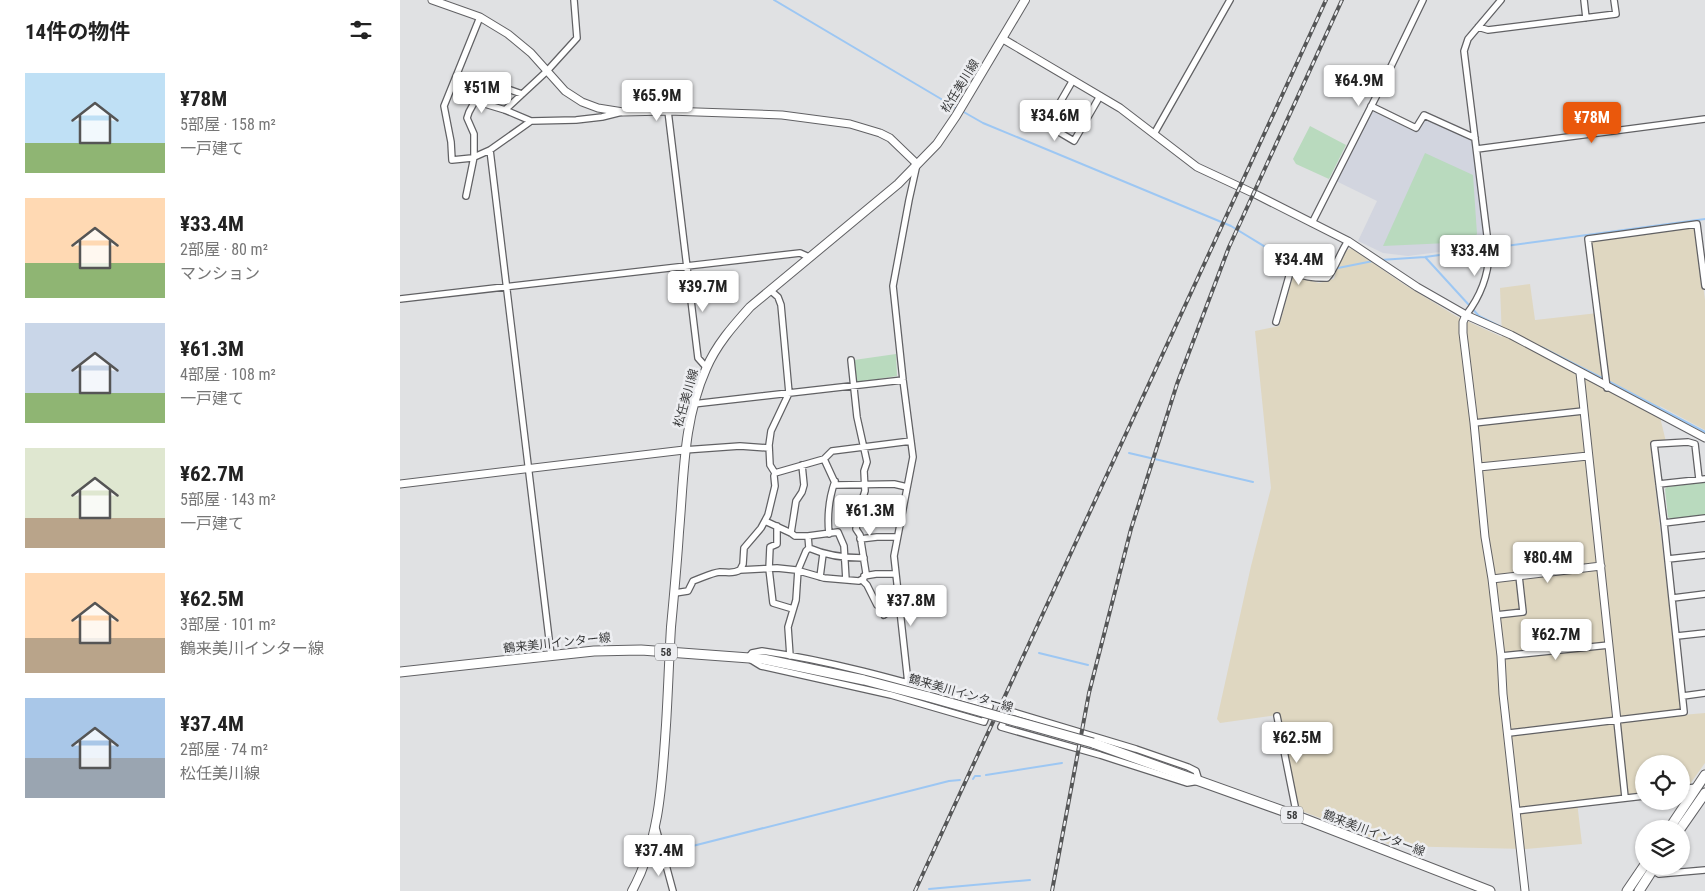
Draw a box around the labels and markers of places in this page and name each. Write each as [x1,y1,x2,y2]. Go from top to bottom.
pin: ¥64.9M [1318,64,1400,107]
pin: ¥51M [452,72,512,114]
pin: ¥65.9M [616,80,698,122]
pin: ¥34.6M [1014,100,1096,142]
pin: ¥78M [1562,102,1622,144]
pin: ¥33.4M [1434,234,1516,277]
pin: ¥34.4M [1258,244,1340,286]
pin: ¥39.7M [662,270,744,313]
pin: ¥61.3M [829,494,911,537]
pin: ¥80.4M [1507,542,1589,584]
pin: ¥37.8M [870,584,952,627]
pin: ¥62.7M [1515,618,1597,661]
pin: ¥62.5M [1256,722,1338,764]
pin: ¥37.4M [618,834,700,877]

